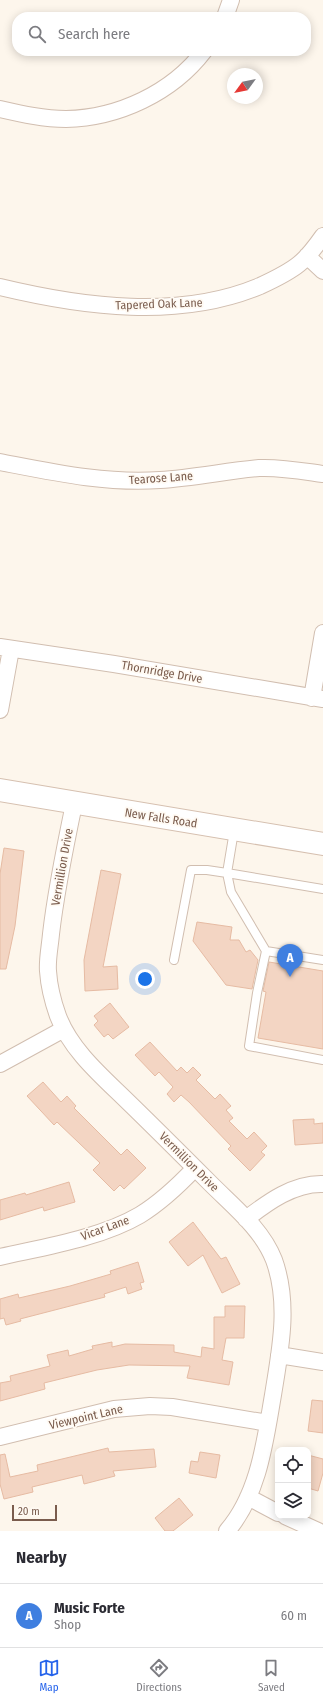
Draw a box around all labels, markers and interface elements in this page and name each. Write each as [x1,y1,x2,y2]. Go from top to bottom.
search box [12,12,311,56]
icon: search [26,23,48,45]
text: Search here [58,25,130,43]
north arrow [227,68,263,104]
street label: Tapered Oak Lane [115,295,203,313]
street label: Tearose Lane [129,469,193,487]
street label: Thornridge Drive [120,658,204,686]
street label: New Falls Road [124,805,198,831]
street label: Vermillion Drive [48,827,76,907]
pin: A [277,944,303,977]
your location [135,969,155,989]
street label: Vermillion Drive [156,1129,222,1195]
street label: Vicar Lane [79,1213,131,1243]
street label: Viewpoint Lane [48,1402,124,1432]
map controls [275,1447,311,1519]
button: locate [275,1447,311,1483]
button: layers [275,1483,311,1519]
scale bar [12,1503,57,1522]
text: 20 m [18,1505,40,1518]
text: Nearby [16,1547,67,1568]
text: Music Forte [54,1599,125,1617]
text: A [25,1608,33,1623]
text: 60 m [281,1608,307,1623]
text: Shop [54,1617,81,1632]
tab: Map [38,1657,60,1694]
tab: Directions [136,1657,182,1694]
tab: Saved [258,1657,285,1694]

